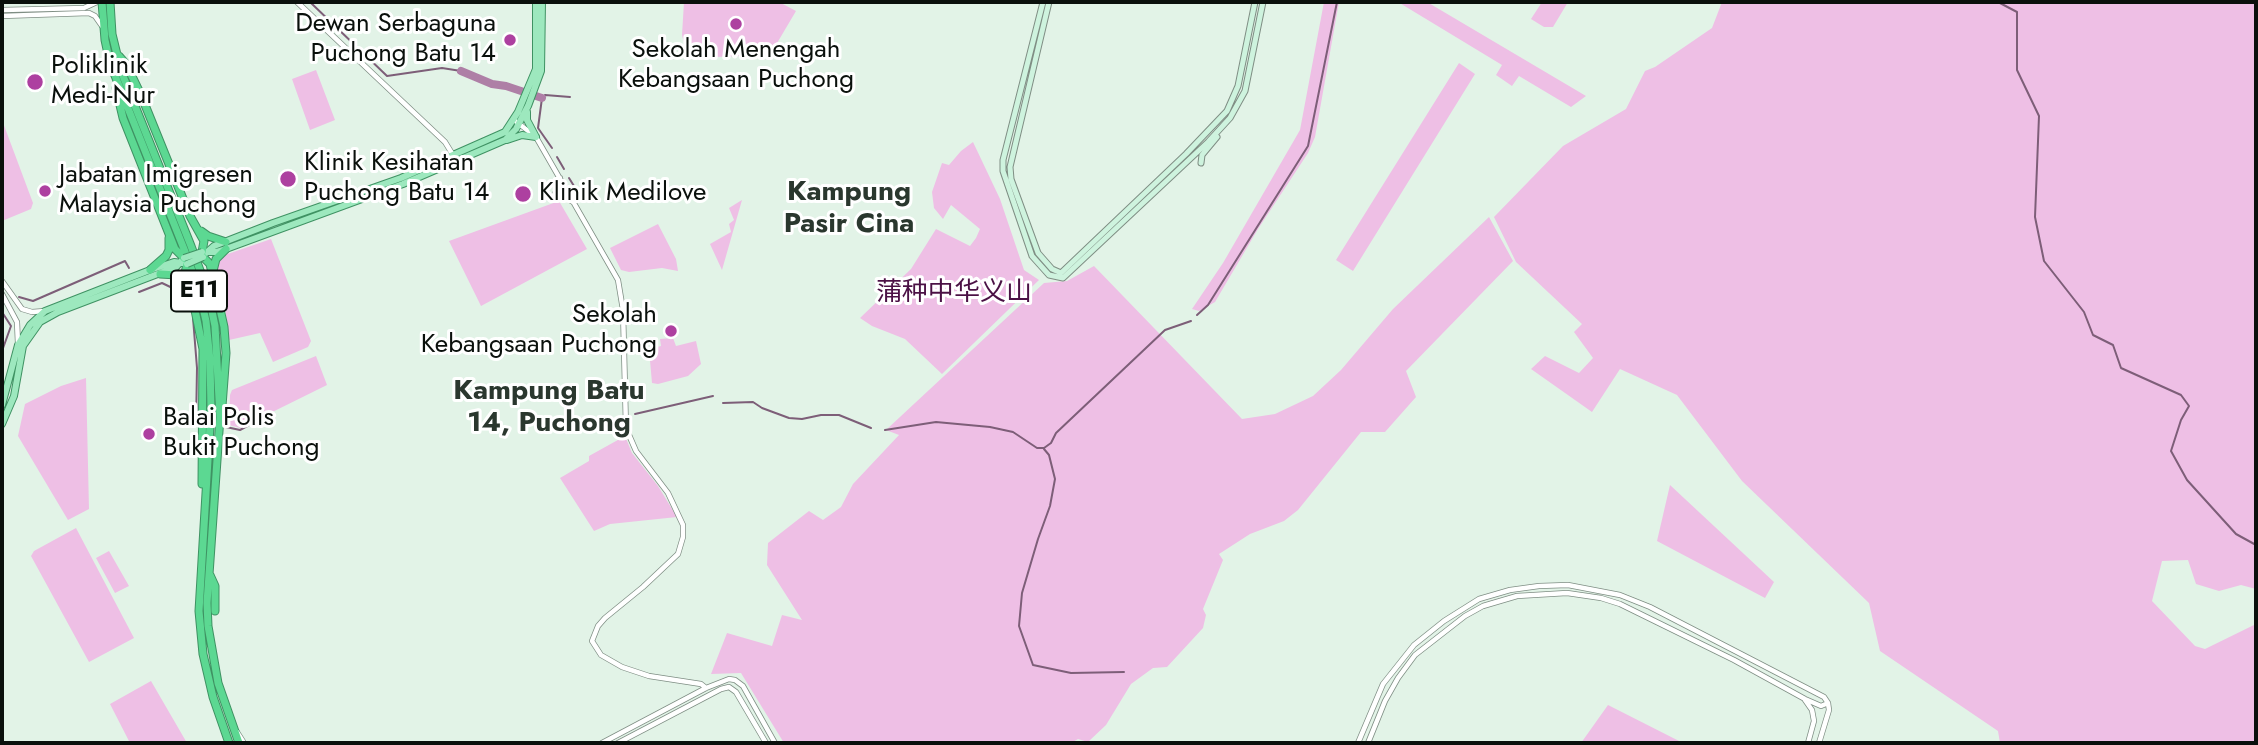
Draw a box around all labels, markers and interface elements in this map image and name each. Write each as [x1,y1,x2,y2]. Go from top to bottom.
place label: Dewan Serbaguna Puchong Batu 14 [295,9,496,70]
marker: Sekolah Menengah Kebangsaan Puchong [728,16,744,32]
marker: Dewan Serbaguna Puchong Batu 14 [502,32,518,48]
place label: Sekolah Menengah Kebangsaan Puchong [618,35,854,96]
place label: Poliklinik Medi-Nur [51,51,155,112]
marker: Poliklinik Medi-Nur [25,72,45,92]
place label: Klinik Kesihatan Puchong Batu 14 [304,148,489,210]
place label: Jabatan Imigresen Malaysia Puchong [59,160,256,222]
marker: Klinik Kesihatan Puchong Batu 14 [278,169,298,189]
district label: Kampung Pasir Cina [784,176,914,242]
place label: Klinik Medilove [539,178,706,210]
marker: Jabatan Imigresen Malaysia Puchong [37,183,53,199]
marker: Klinik Medilove [513,184,533,204]
road number: E11 [171,270,227,312]
park label: 蒲种中华义山 [876,278,1032,310]
place label: Sekolah Kebangsaan Puchong [421,300,657,362]
marker: Sekolah Kebangsaan Puchong [663,323,679,339]
district label: Kampung Batu 14, Puchong [453,375,645,441]
place label: Balai Polis Bukit Puchong [163,403,320,464]
marker: Balai Polis Bukit Puchong [141,426,157,442]

